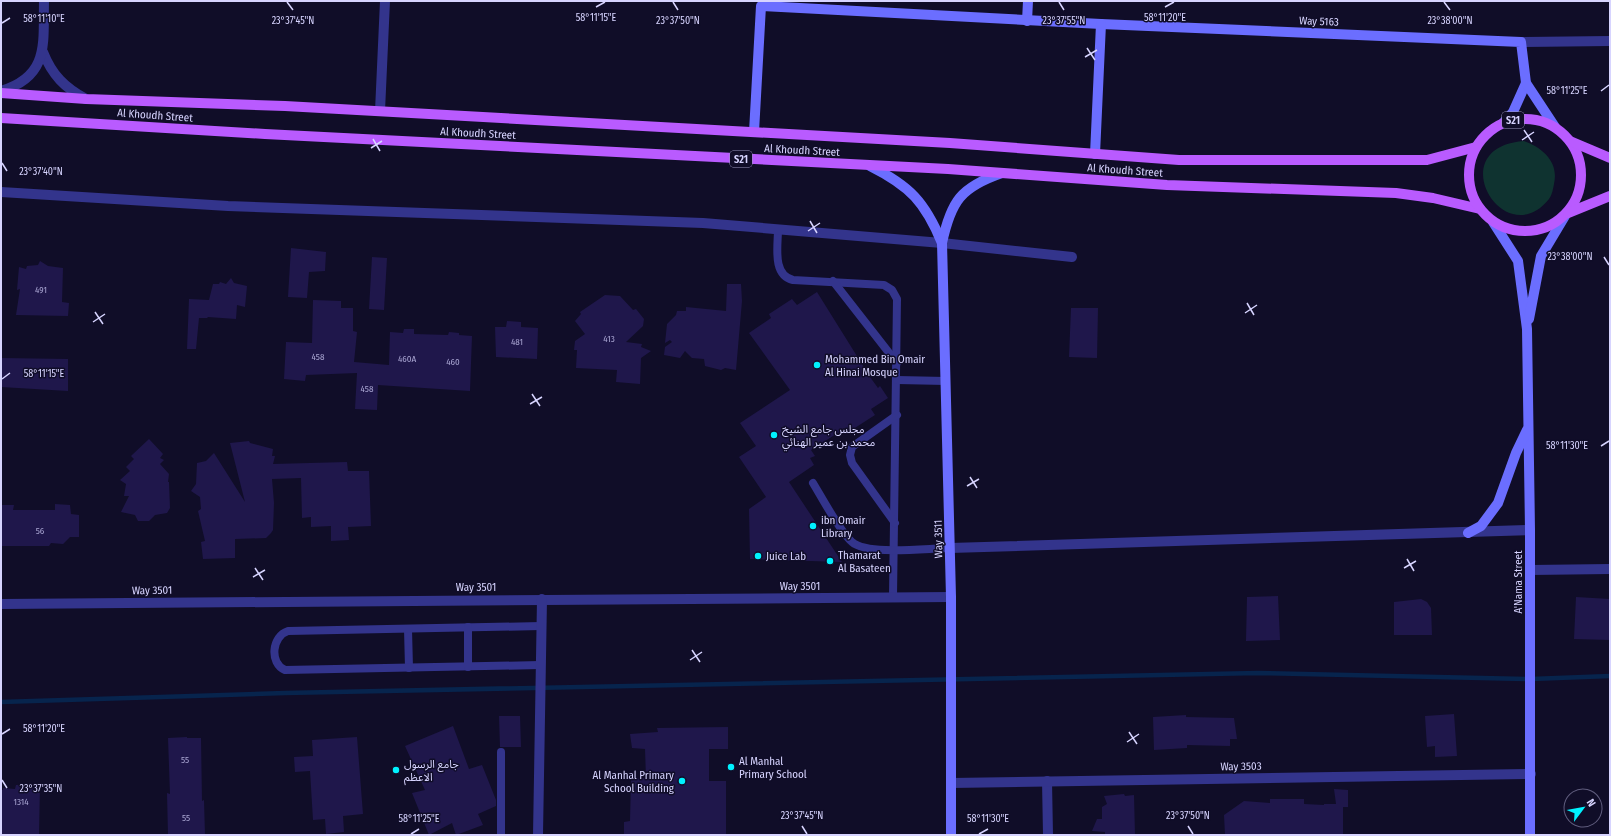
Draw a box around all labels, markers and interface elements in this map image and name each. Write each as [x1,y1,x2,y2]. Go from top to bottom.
text: 58°11'15"E [576,12,617,24]
text: 58°11'20"E [1144,12,1186,24]
text: 58°11'10"E [23,13,65,25]
street label: Way 5163 [1299,14,1339,29]
text: 23°37'45"N [272,15,314,27]
text: 23°37'50"N [656,15,700,27]
text: 23°37'55"N [1043,15,1085,27]
text: 23°38'00"N [1427,15,1473,27]
text: 58°11'25"E [1546,85,1588,97]
street label: Al Khoudh Street [117,106,194,125]
road number: S21 [1502,112,1524,128]
street label: Al Khoudh Street [440,125,517,142]
street label: Al Khoudh Street [764,142,841,159]
road number: S21 [730,151,752,167]
street label: Al Khoudh Street [1087,161,1164,180]
text: 23°37'40"N [19,166,63,178]
text: 23°38'00"N [1547,251,1593,263]
house number: 491 [35,285,47,295]
house number: 413 [603,334,615,344]
house number: 481 [511,337,523,347]
house number: 458 [312,352,325,362]
place label: Mohammed Bin Omair Al Hinai Mosque [825,353,925,379]
house number: 460A [398,354,416,364]
house number: 460 [446,357,460,367]
marker: Mohammed Bin Omair Al Hinai Mosque [812,360,822,370]
text: 58°11'15"E [24,368,65,380]
house number: 458 [361,384,374,394]
place label: مجلس جامع الشيخ محمد بن عمير الهنائي [782,423,875,452]
marker: مجلس جامع الشيخ محمد بن عمير الهنائي [769,430,779,440]
text: 58°11'30"E [1546,440,1588,452]
place label: ibn Omair Library [821,514,866,540]
street label: Way 3511 [932,520,945,558]
marker: ibn Omair Library [808,521,818,531]
house number: 56 [36,526,45,536]
place label: Thamarat Al Basateen [838,549,891,575]
place label: Juice Lab [766,550,806,563]
street label: A'Nama Street [1512,550,1525,614]
marker: Juice Lab [753,551,763,561]
marker: Thamarat Al Basateen [825,556,835,566]
street label: Way 3501 [780,580,820,593]
street label: Way 3501 [456,581,496,594]
street label: Way 3501 [132,584,172,597]
text: 58°11'20"E [23,723,65,735]
house number: 55 [181,755,189,765]
place label: Al Manhal Primary School [739,755,807,781]
place label: جامع الرسول الاعظم [404,758,459,786]
street label: Way 3503 [1220,760,1262,773]
marker: Al Manhal Primary School [726,762,736,772]
marker: جامع الرسول الاعظم [391,765,401,775]
place label: Al Manhal Primary School Building [592,769,675,795]
marker: Al Manhal Primary School Building [677,776,687,786]
text: 23°37'35"N [20,783,62,795]
north arrow [1563,788,1603,828]
house number: 1314 [13,797,29,807]
text: N [1584,797,1598,809]
text: 23°37'45"N [781,810,823,822]
text: 23°37'50"N [1166,810,1210,822]
house number: 55 [182,813,190,823]
text: 58°11'25"E [398,813,440,825]
text: 58°11'30"E [967,813,1009,825]

